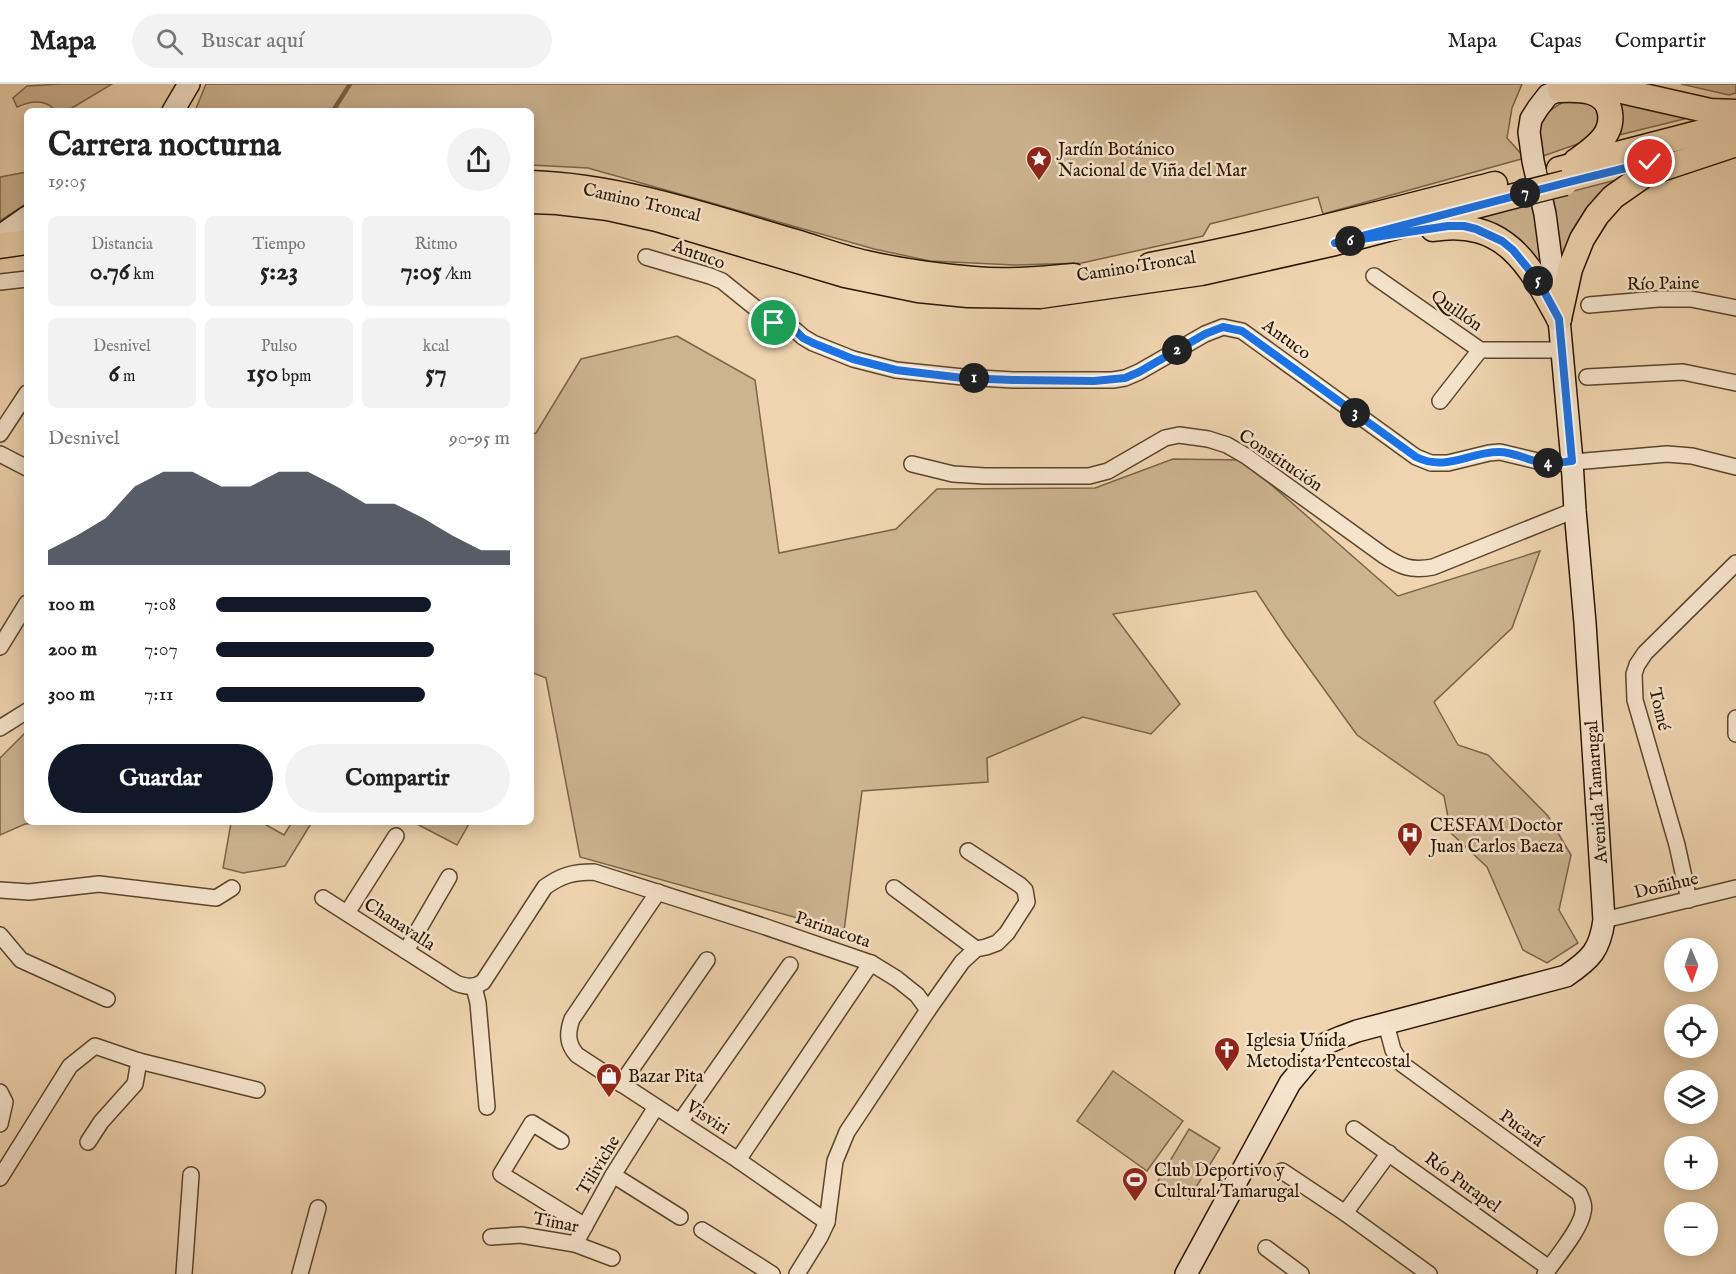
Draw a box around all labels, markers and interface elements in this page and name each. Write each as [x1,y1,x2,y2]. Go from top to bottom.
search box [132,14,552,68]
text: Mapa [30,24,96,59]
icon: search [153,25,186,58]
text: Buscar aquí [201,27,304,55]
text: Mapa [1448,28,1497,55]
text: Capas [1530,28,1582,55]
text: Compartir [1615,28,1706,55]
text: Carrera nocturna [48,125,281,167]
button: share [447,128,510,191]
pin [1624,136,1675,187]
place label: Jardín Botánico Nacional de Viña del Mar [1056,139,1247,183]
place icon: Jardín Botánico Nacional de Viña del Mar [1024,144,1054,182]
icon: check [1633,145,1666,178]
text: 19:05 [48,169,87,194]
pin: 7 [1510,178,1540,208]
street label: Camino Troncal [580,179,703,228]
text: 7 [1521,183,1529,203]
pin: 6 [1335,226,1365,256]
text: 6 [1347,231,1353,251]
text: Distancia [91,235,153,255]
text: Tiempo [253,235,305,255]
text: Ritmo [415,235,457,255]
street label: Antuco [668,235,728,276]
street label: Camino Troncal [1075,247,1198,288]
text: 0.76 [90,255,130,288]
text: 5:23 [260,255,298,288]
text: 7:05 [400,255,442,288]
text: km [130,265,154,285]
text: /km [442,265,472,285]
pin: 5 [1523,266,1553,296]
text: 5 [1535,271,1541,291]
street label: Río Paine [1626,272,1700,297]
street label: Quillón [1426,285,1487,337]
pin [748,297,799,348]
icon: arrive [757,306,790,339]
street label: Antuco [1256,314,1315,366]
pin: 2 [1162,335,1192,365]
text: Desnivel [93,337,151,357]
text: Pulso [261,337,297,357]
text: kcal [423,337,449,357]
text: 2 [1173,340,1181,360]
text: 6 [109,357,120,390]
text: 150 [247,357,278,390]
text: 57 [425,357,447,390]
pin: 1 [959,363,989,393]
text: m [120,367,135,387]
text: bpm [278,367,311,387]
text: 1 [971,368,977,388]
pin: 3 [1340,398,1370,428]
text: 3 [1352,403,1358,423]
street label: Constitución [1234,425,1327,498]
text: Desnivel [48,426,120,451]
text: 90–95 m [449,426,510,451]
pin: 4 [1533,448,1563,478]
text: 4 [1544,453,1552,473]
text: 100 m [48,592,95,617]
text: 7:08 [144,592,176,617]
text: 200 m [48,637,97,662]
text: 7:07 [144,637,178,662]
text: 300 m [48,682,95,707]
text: 7:11 [144,682,174,707]
street label: Tomé [1642,686,1675,733]
street label: Avenida Tamarugal [1581,720,1614,865]
button: Guardar [48,744,273,813]
button: Compartir [285,744,510,813]
place label: CESFAM Doctor Juan Carlos Baeza [1428,815,1564,859]
hospital icon: CESFAM Doctor Juan Carlos Baeza [1395,820,1425,858]
street label: Doñihue [1632,868,1701,905]
street label: Chanavalla [359,894,439,957]
street label: Parinacota [792,907,873,954]
north arrow [1664,938,1718,992]
map controls [1664,938,1718,1256]
button: locate [1664,1004,1718,1058]
place label: Iglesia Unida Metodista Pentecostal [1246,1030,1411,1074]
church icon: Iglesia Unida Metodista Pentecostal [1212,1035,1242,1073]
shop icon: Bazar Pita [594,1061,624,1099]
place label: Bazar Pita [628,1066,704,1089]
button: layers [1664,1070,1718,1124]
street label: Visviri [680,1095,733,1141]
street label: Pucará [1494,1105,1548,1153]
street label: Tiliviche [572,1132,626,1200]
button: + [1664,1136,1718,1190]
street label: Río Purapel [1419,1148,1505,1219]
place label: Club Deportivo y Cultural Tamarugal [1154,1160,1300,1204]
sports icon: Club Deportivo y Cultural Tamarugal [1120,1165,1150,1203]
button: − [1664,1202,1718,1256]
street label: Timar [531,1208,581,1239]

